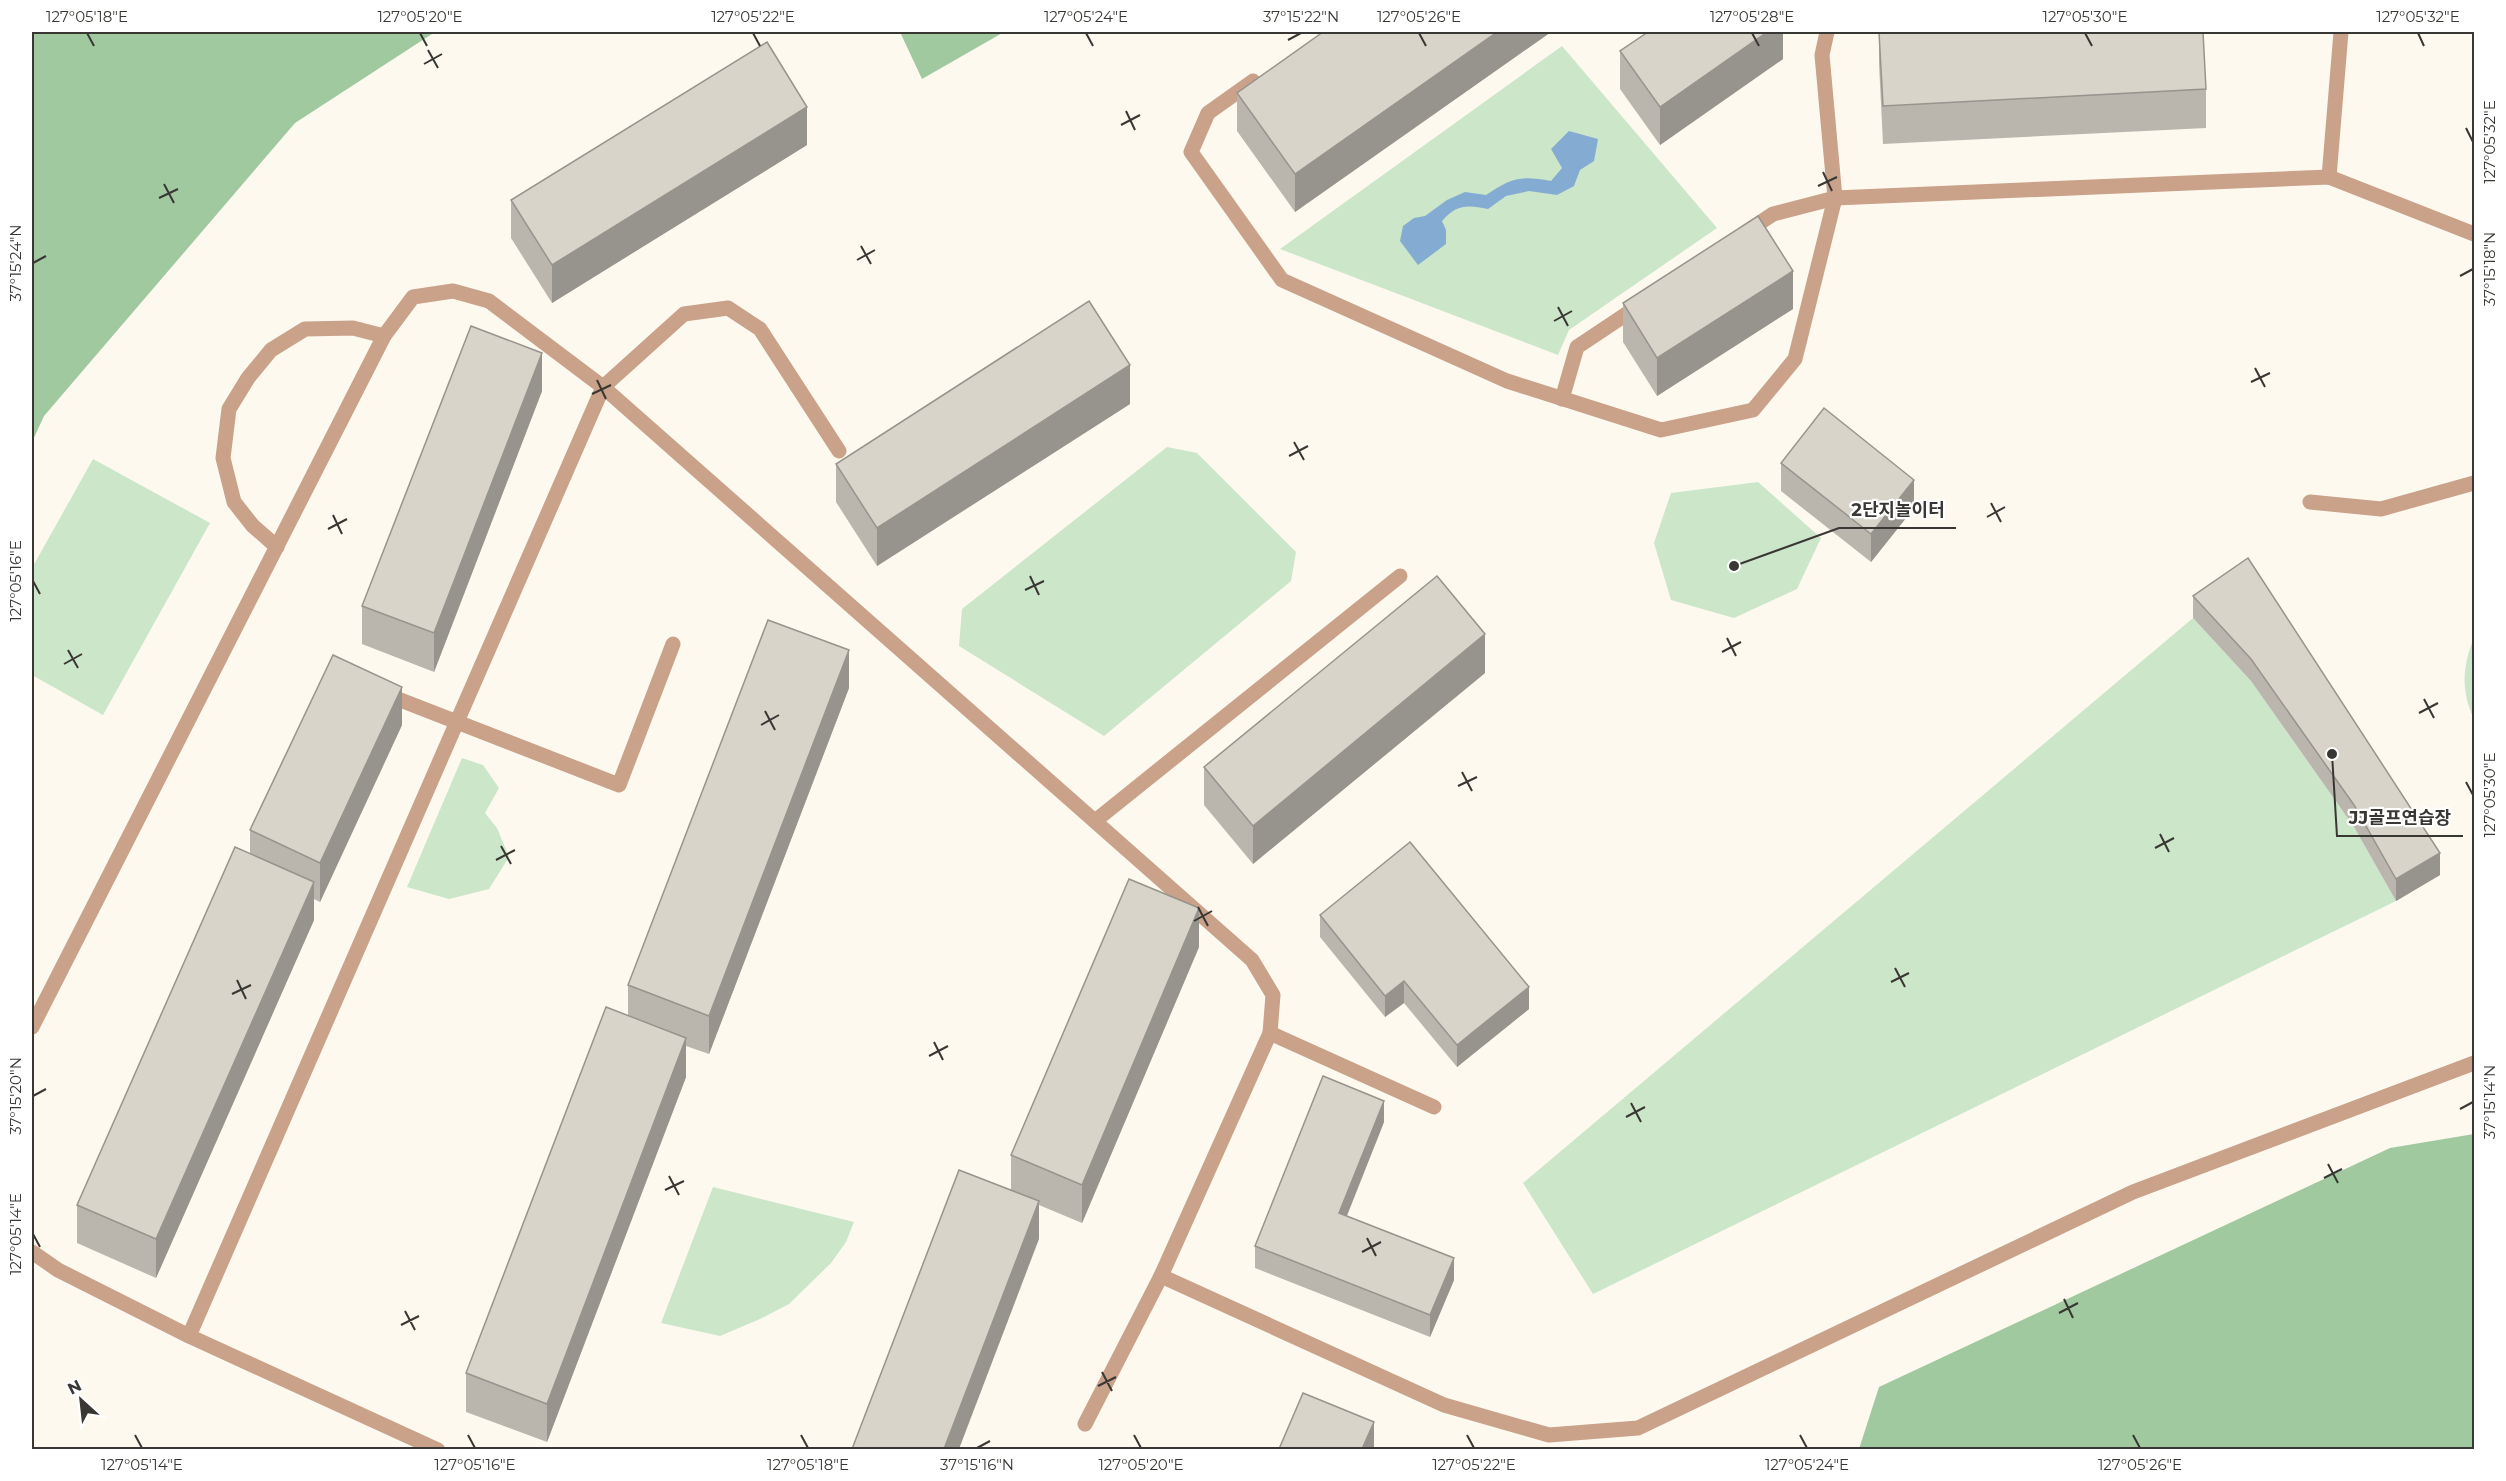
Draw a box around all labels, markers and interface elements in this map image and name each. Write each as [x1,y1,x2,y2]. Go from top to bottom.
text: 127°05'18"E [46,7,128,26]
text: 127°05'20"E [377,7,463,26]
text: 127°05'22"E [711,7,795,26]
text: 127°05'24"E [1044,7,1128,26]
text: 37°15'22"N [1263,7,1339,26]
text: 127°05'26"E [1377,7,1461,26]
text: 127°05'28"E [1710,7,1794,26]
text: 127°05'30"E [2043,7,2127,26]
text: 127°05'32"E [2376,7,2460,26]
text: 127°05'32"E [2480,100,2499,184]
text: 37°15'24"N [6,225,25,301]
text: 37°15'18"N [2480,232,2499,306]
callout: 2단지놀이터 [1839,492,1956,528]
text: 2단지놀이터 [1851,499,1945,521]
text: 127°05'16"E [6,540,25,622]
text: 127°05'30"E [2480,753,2499,837]
callout: JJ골프연습장 [2337,800,2463,836]
text: JJ골프연습장 [2348,807,2452,829]
text: 37°15'20"N [6,1057,25,1135]
text: 37°15'14"N [2480,1065,2499,1139]
text: 127°05'14"E [6,1193,25,1275]
north arrow [51,1370,111,1430]
text: N [64,1376,84,1398]
text: 127°05'14"E [101,1455,183,1474]
text: 127°05'16"E [434,1455,516,1474]
text: 127°05'18"E [767,1455,849,1474]
text: 37°15'16"N [940,1455,1014,1474]
text: 127°05'20"E [1098,1455,1184,1474]
text: 127°05'22"E [1432,1455,1516,1474]
text: 127°05'24"E [1765,1455,1849,1474]
text: 127°05'26"E [2098,1455,2182,1474]

